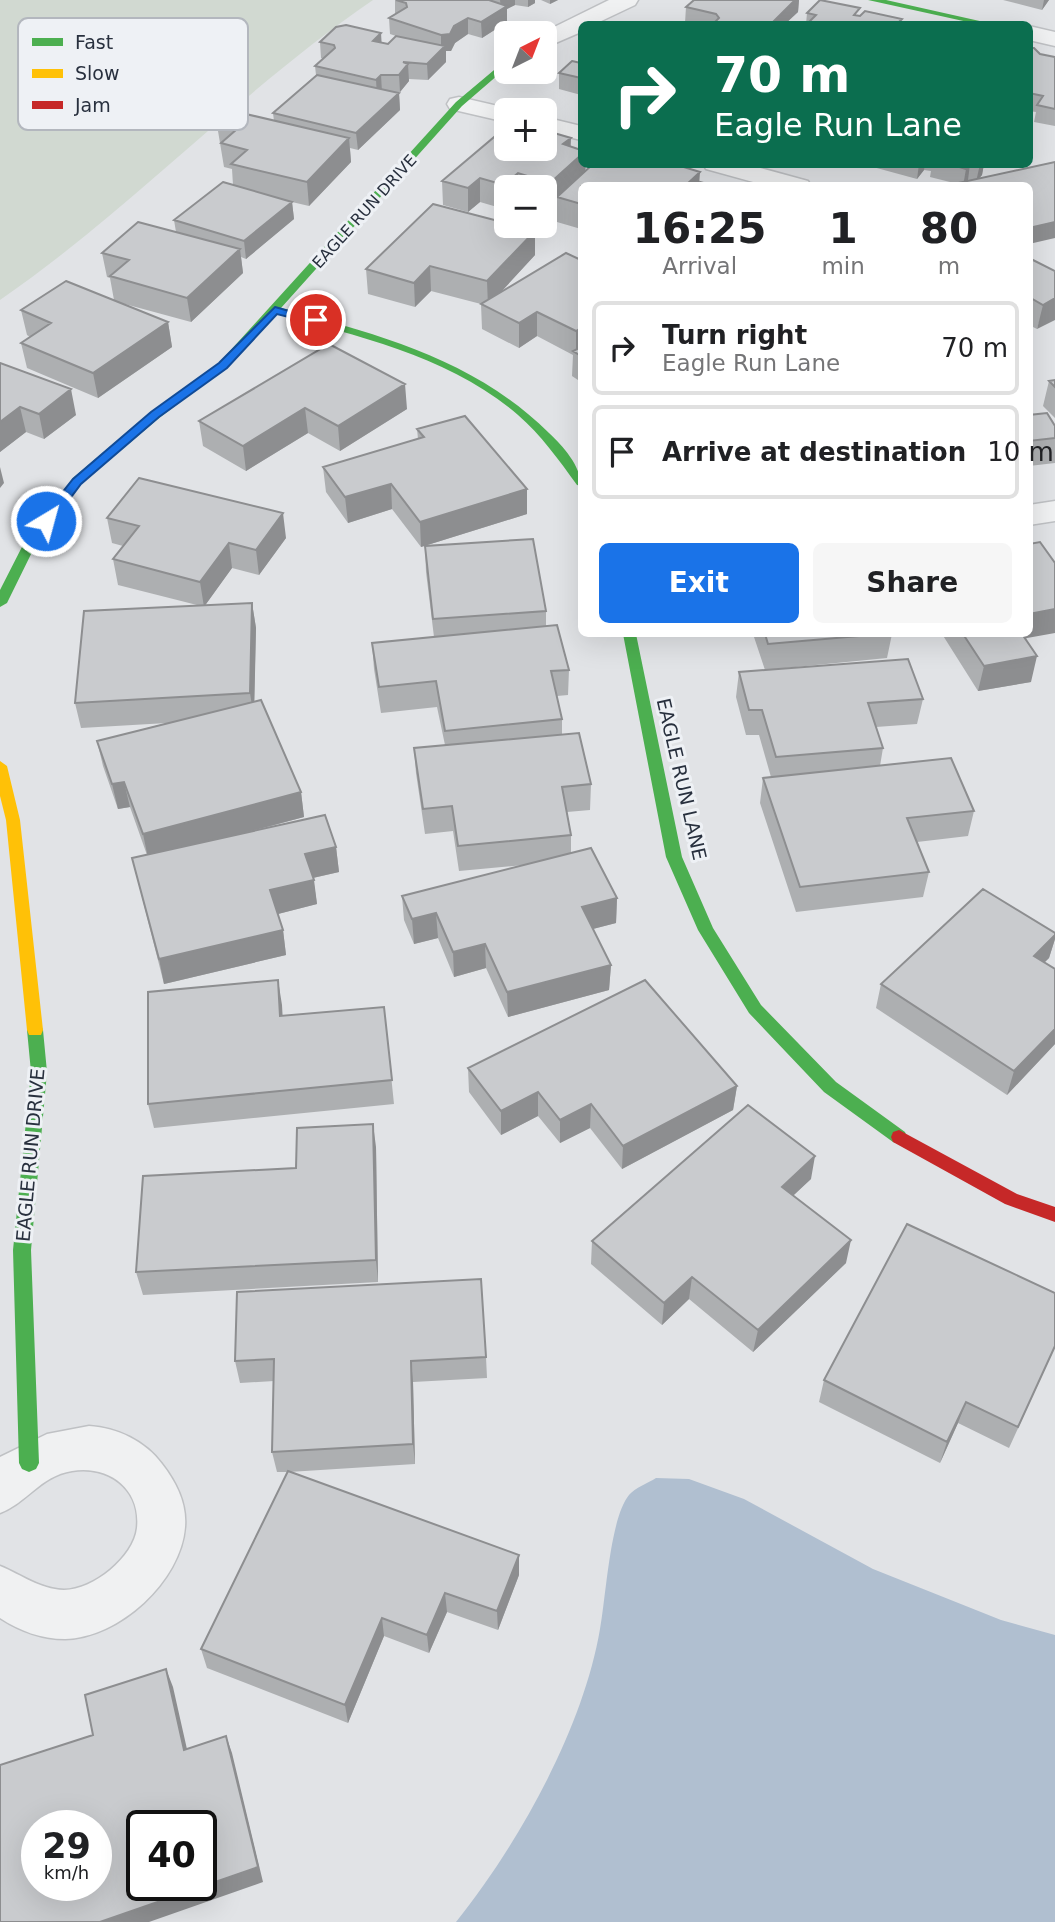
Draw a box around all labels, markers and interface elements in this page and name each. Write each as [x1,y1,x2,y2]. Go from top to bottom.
legend [18,18,248,130]
north arrow [494,21,556,84]
map controls [494,21,557,238]
text: Fast [75,31,113,53]
text: 70 m [714,47,850,104]
icon: right [599,49,690,140]
text: Slow [75,62,120,84]
text: Jam [74,94,111,116]
button: + [494,98,557,161]
text: Eagle Run Lane [714,106,962,144]
street label: EAGLE RUN DRIVE [308,151,420,272]
button: − [494,175,557,238]
text: 16:25 [633,204,767,253]
text: 1 [828,204,858,253]
text: 80 [920,204,978,253]
text: Arrival [662,253,737,279]
text: min [821,253,865,279]
text: m [938,253,960,279]
pin [286,290,346,350]
icon: arrive [297,301,335,339]
text: Turn right [662,320,807,350]
icon: right [603,329,641,367]
text: 70 m [941,333,1008,363]
text: Eagle Run Lane [662,350,840,376]
icon: arrive [603,433,641,471]
text: Arrive at destination [662,437,966,467]
text: 10 m [987,437,1054,467]
position arrow [9,484,83,558]
button: Exit [599,543,799,623]
button: Share [813,543,1012,623]
street label: EAGLE RUN LANE [653,696,711,862]
street label: EAGLE RUN DRIVE [11,1067,49,1243]
speed limit sign: 40 [126,1810,217,1901]
text: 29 [42,1826,91,1866]
text: km/h [44,1862,89,1883]

